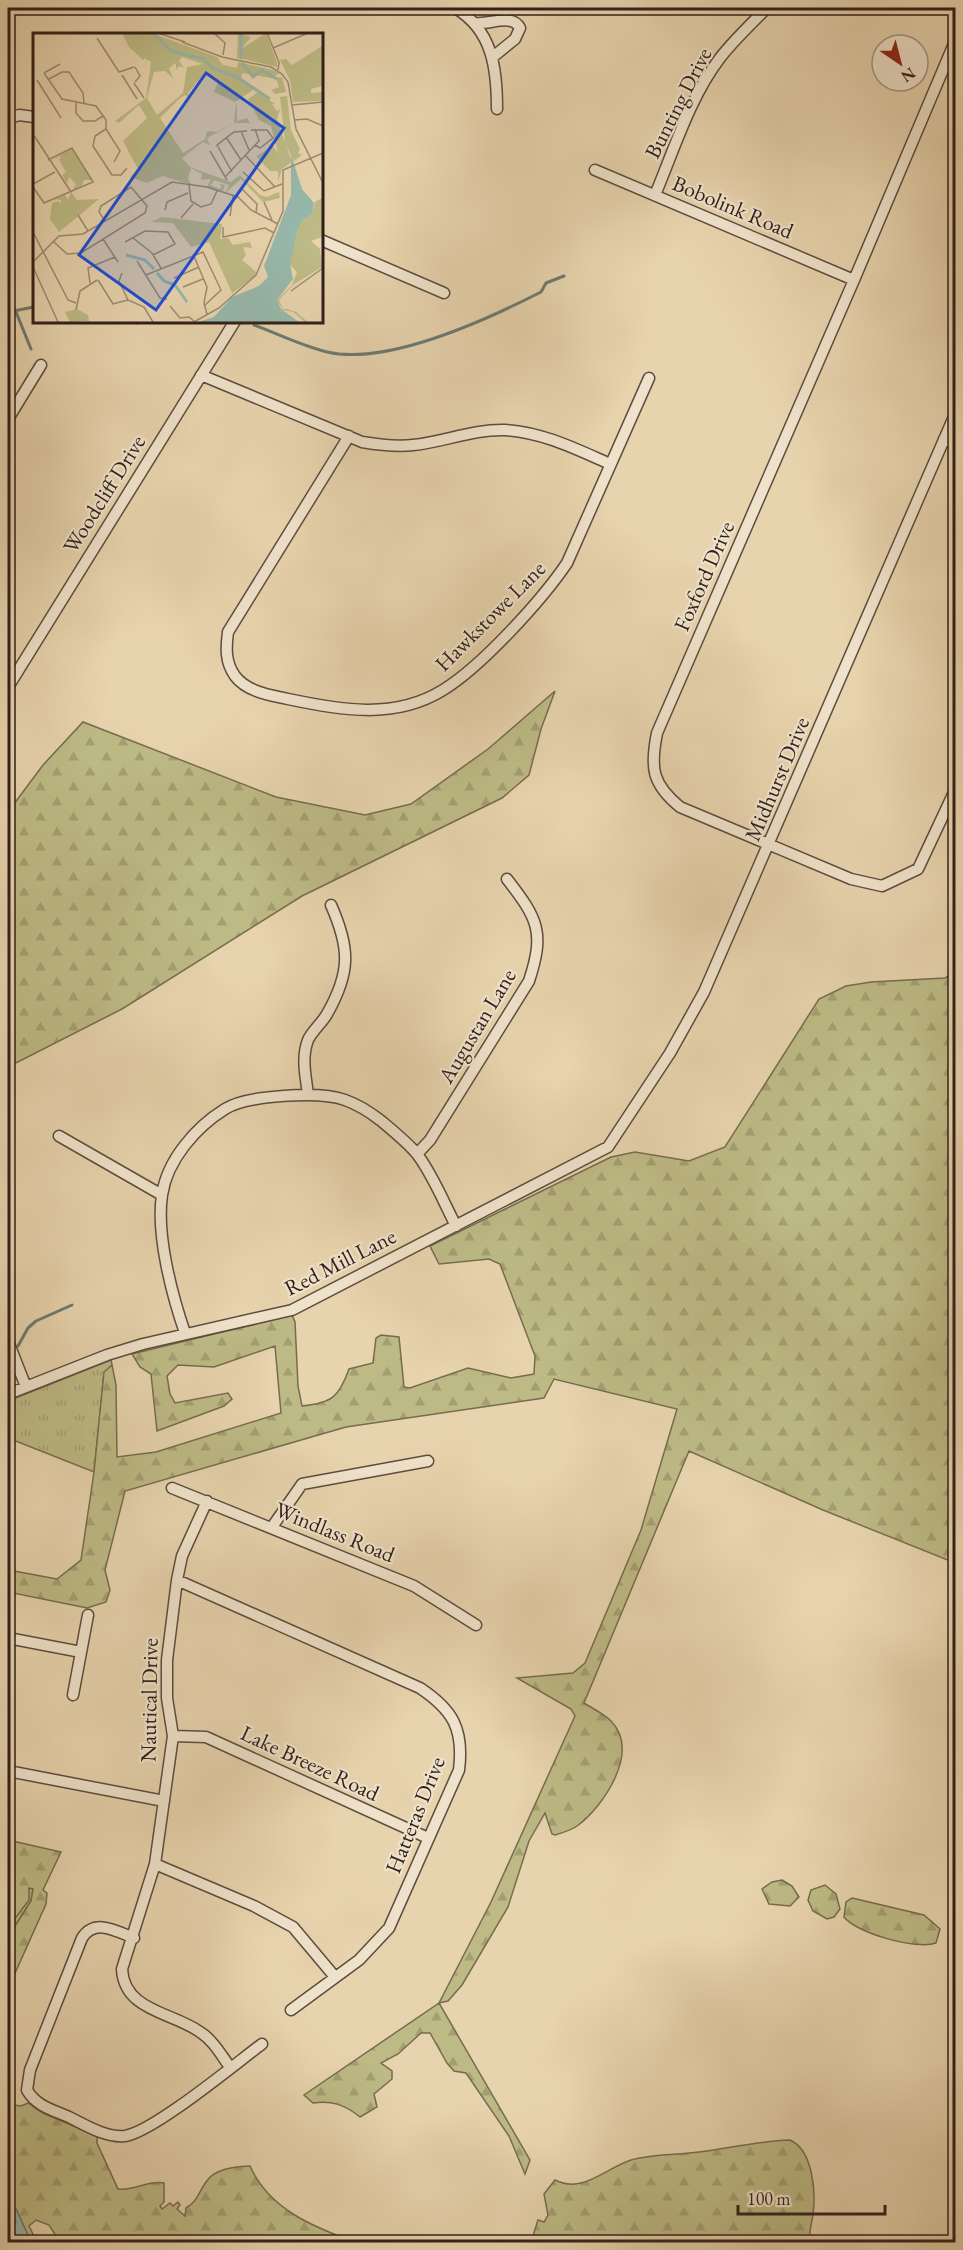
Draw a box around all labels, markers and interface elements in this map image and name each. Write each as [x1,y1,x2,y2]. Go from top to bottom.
inset map [33,33,322,322]
north arrow [870,33,930,93]
street label: Bunting Drive [638,42,719,163]
text: N [897,63,920,87]
street label: Bobolink Road [668,168,799,246]
street label: Woodcliff Drive [56,429,152,559]
street label: Foxford Drive [667,516,741,636]
street label: Hawkstowe Lane [428,554,552,678]
street label: Midhurst Drive [738,712,816,845]
street label: Augustan Lane [431,963,523,1089]
street label: Red Mill Lane [279,1221,401,1303]
street label: Windlass Road [271,1495,400,1569]
street label: Nautical Drive [133,1637,165,1762]
street label: Lake Breeze Road [236,1718,385,1808]
street label: Hatteras Drive [378,1752,452,1878]
scale bar [738,2178,885,2216]
text: 100 m [747,2187,791,2210]

